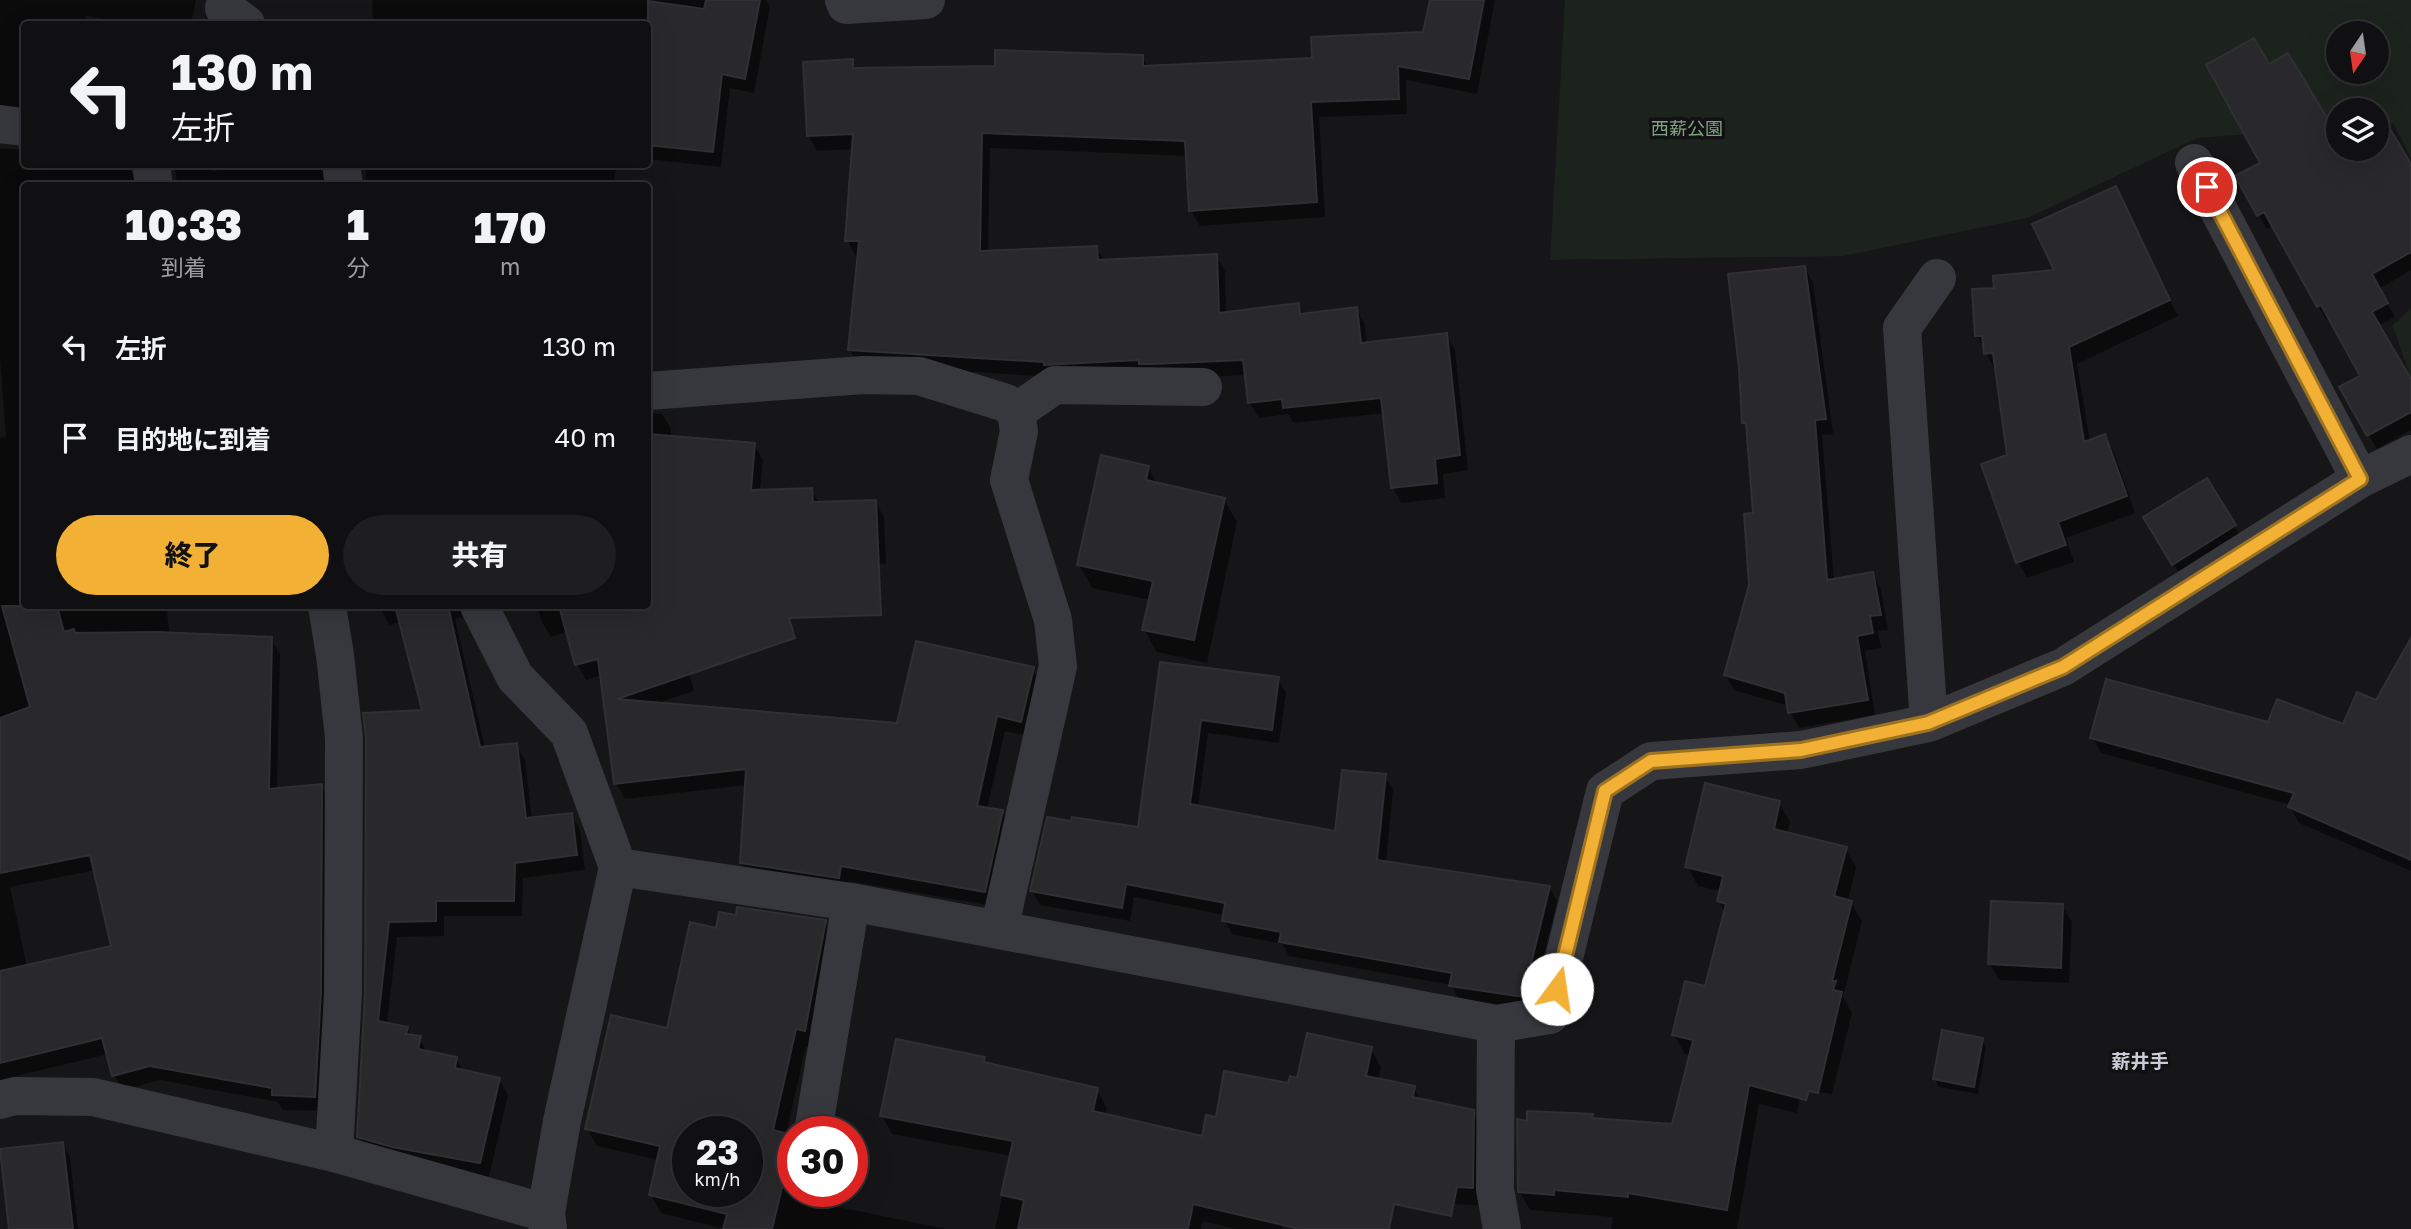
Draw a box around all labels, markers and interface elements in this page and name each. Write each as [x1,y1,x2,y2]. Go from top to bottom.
north arrow [2326,21,2389,84]
map controls [2326,21,2389,161]
text: 130 m [171,42,313,101]
icon: left [56,49,147,140]
button: layers [2326,98,2389,161]
text: 左折 [171,108,235,146]
park label: 西薪公園 [1651,117,1723,139]
pin [2177,157,2237,217]
icon: arrive [2188,168,2226,206]
text: 10:33 [125,199,242,249]
text: 1 [347,199,369,249]
text: 170 [474,202,547,252]
text: m [500,252,520,280]
text: 到着 [161,253,207,281]
text: 分 [346,253,369,281]
icon: left [56,328,94,366]
text: 130 m [543,331,616,362]
text: 左折 [115,333,167,364]
icon: arrive [56,419,94,457]
text: 40 m [555,422,616,453]
text: 目的地に到着 [115,424,271,455]
button: 終了 [56,515,329,595]
button: 共有 [343,515,616,595]
position arrow [1520,952,1594,1026]
district label: 薪井手 [2111,1049,2169,1072]
speed limit sign: 30 [777,1116,868,1207]
text: 23 [696,1131,739,1173]
text: km/h [695,1168,740,1190]

